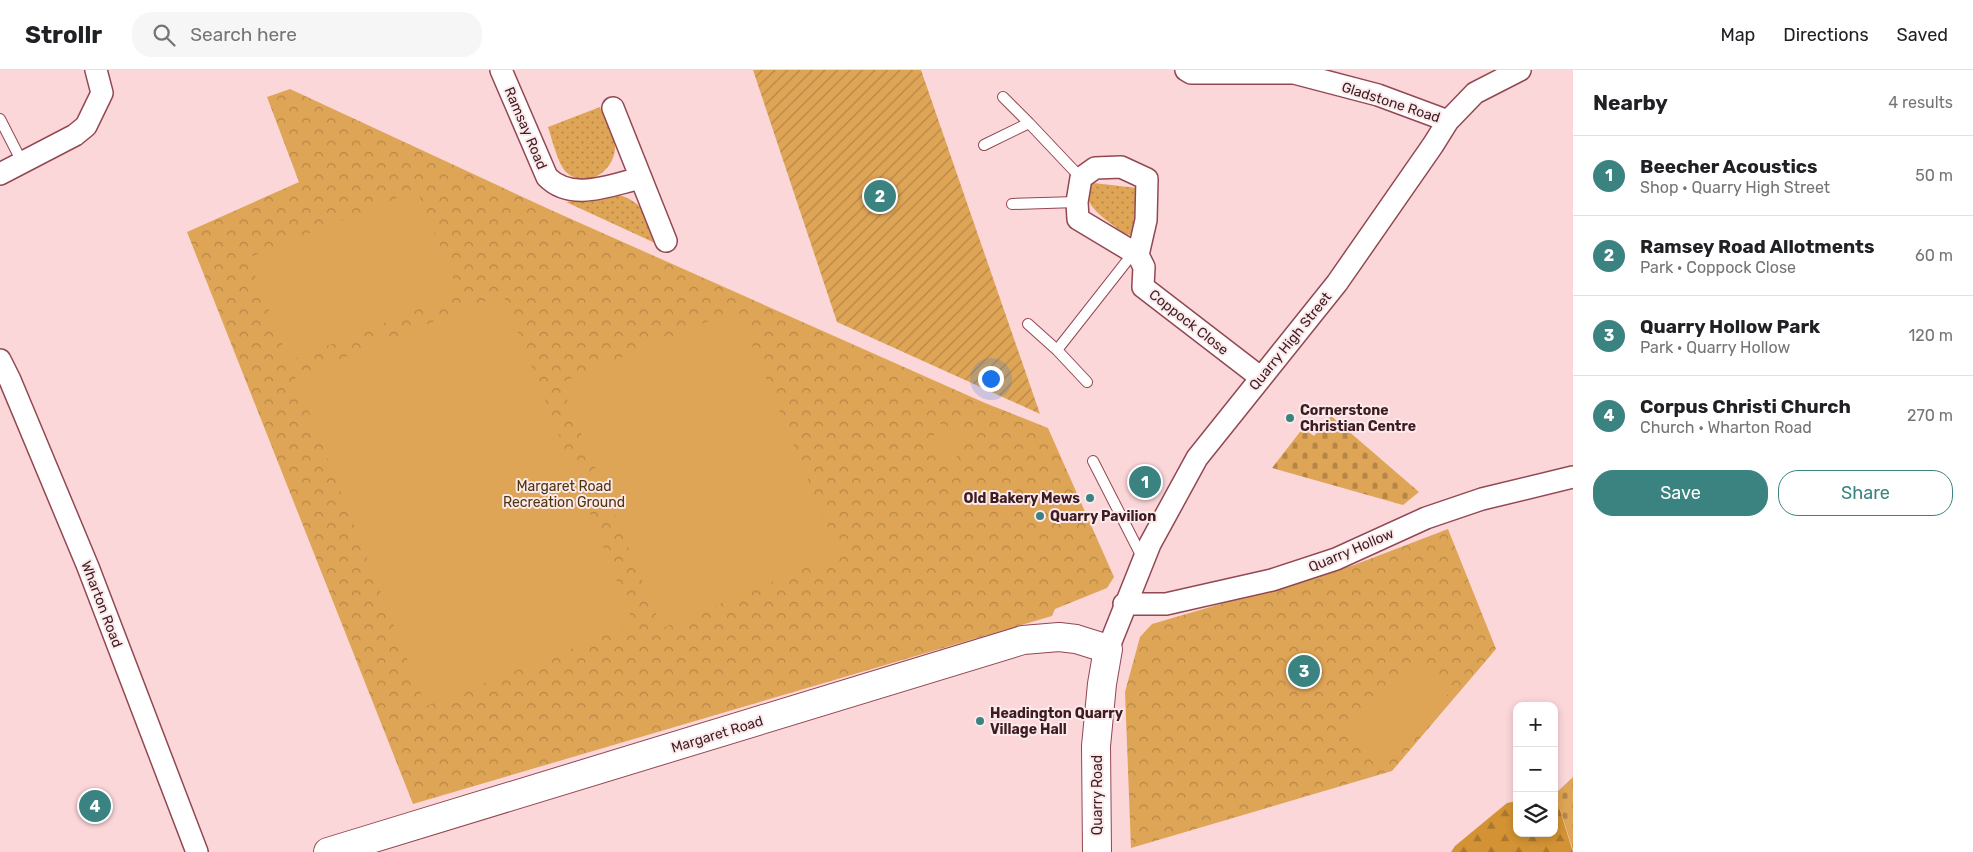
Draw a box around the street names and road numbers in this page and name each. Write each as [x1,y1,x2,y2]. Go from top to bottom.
street label: Gladstone Road [1339,79,1442,126]
street label: Ramsay Road [501,84,551,172]
street label: Coppock Close [1146,286,1232,359]
street label: Quarry High Street [1246,288,1335,394]
street label: Quarry Hollow [1306,525,1396,576]
street label: Wharton Road [77,558,126,650]
street label: Margaret Road [669,712,765,757]
street label: Quarry Road [1089,755,1106,835]

